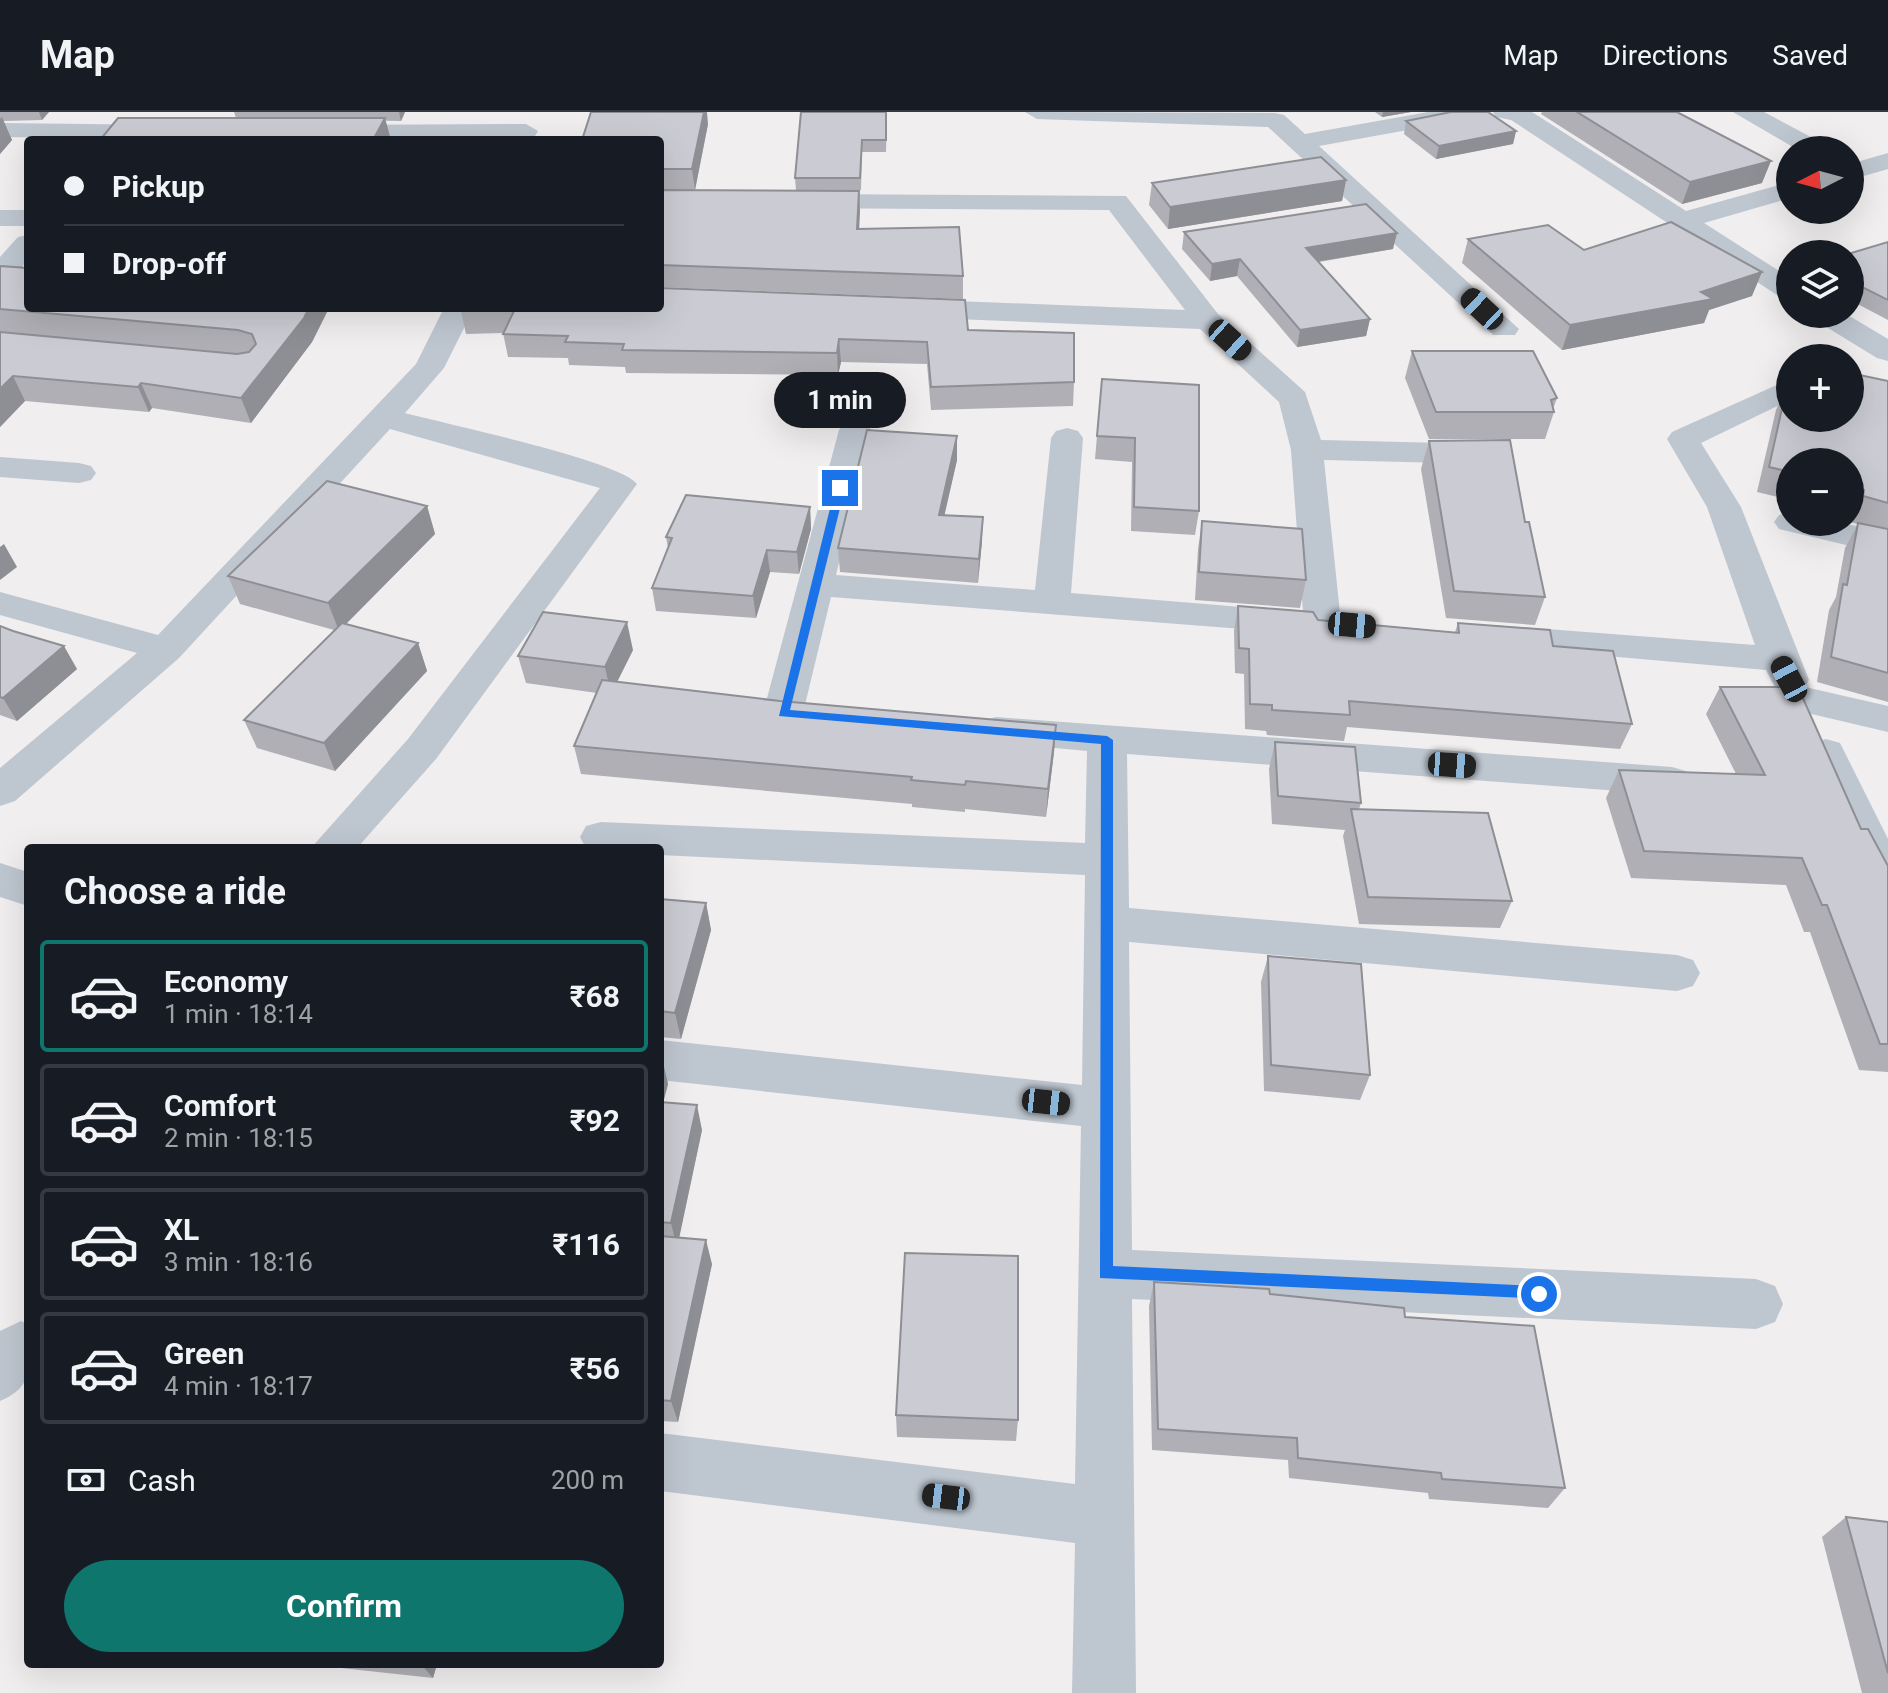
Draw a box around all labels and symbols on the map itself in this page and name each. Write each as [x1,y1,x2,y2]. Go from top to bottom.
north arrow [1776,136,1864,224]
car [1456,284,1508,334]
car [1204,315,1256,365]
callout: 1 min [774,372,906,428]
route end [822,470,858,506]
car [1327,611,1377,639]
car [1767,652,1811,706]
car [1427,751,1477,779]
car [1021,1088,1071,1116]
route start [1521,1276,1557,1312]
car [921,1482,971,1512]

